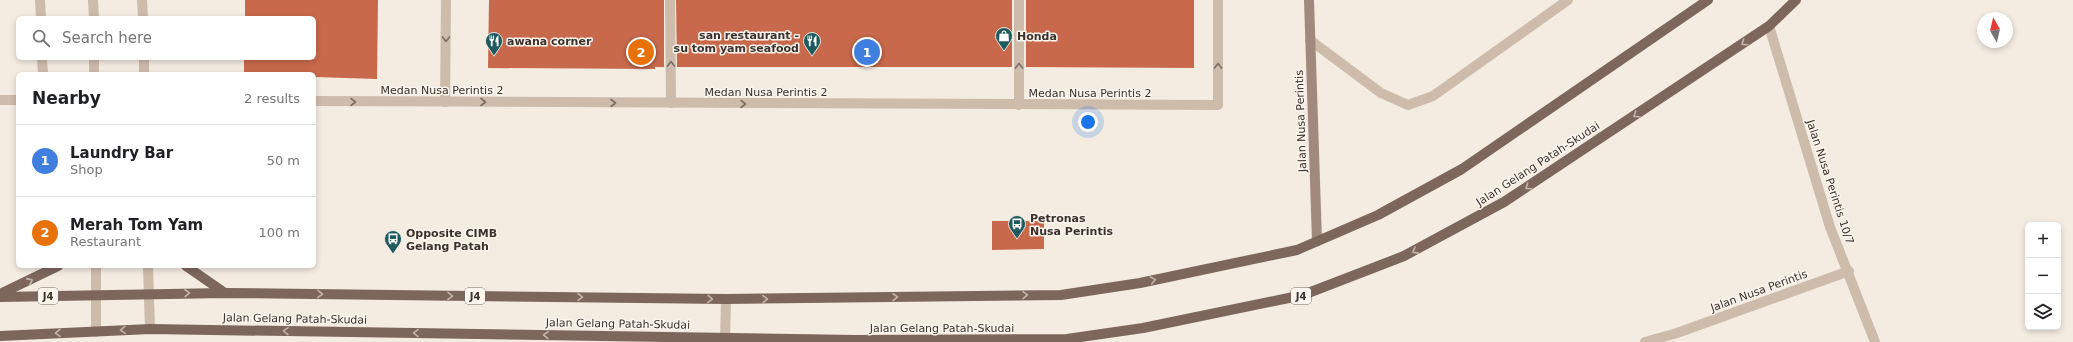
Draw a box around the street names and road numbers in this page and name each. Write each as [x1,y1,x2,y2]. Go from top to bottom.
street label: Jalan Nusa Perintis [1293,69,1309,173]
street label: Medan Nusa Perintis 2 [381,84,503,97]
street label: Medan Nusa Perintis 2 [705,86,827,99]
street label: Medan Nusa Perintis 2 [1029,87,1151,100]
street label: Jalan Nusa Perintis 10/7 [1803,117,1856,246]
street label: Jalan Gelang Patah-Skudai [1473,119,1602,209]
street label: Jalan Nusa Perintis [1708,267,1809,315]
road number: J4 [38,288,58,304]
road number: J4 [465,288,485,304]
road number: J4 [1291,288,1311,304]
street label: Jalan Gelang Patah-Skudai [222,311,367,327]
street label: Jalan Gelang Patah-Skudai [545,316,690,332]
street label: Jalan Gelang Patah-Skudai [869,322,1014,335]

